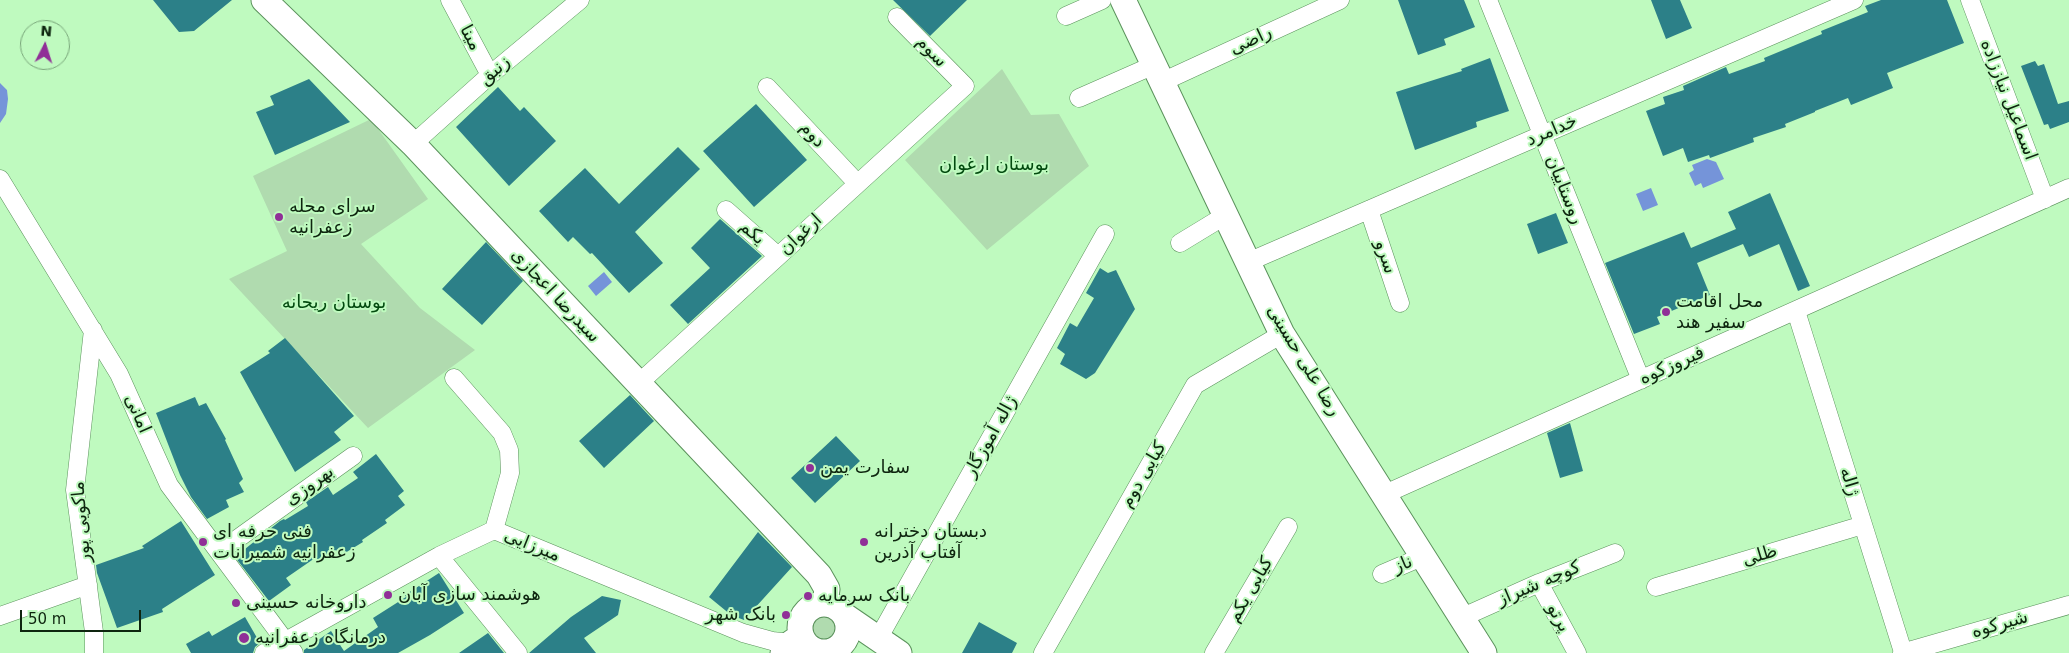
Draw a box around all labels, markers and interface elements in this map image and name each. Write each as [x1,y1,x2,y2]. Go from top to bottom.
north arrow [20,20,70,70]
street label: مینا [454,21,486,55]
street label: راضی [1227,22,1275,60]
text: N [40,23,53,40]
street label: سوم [911,32,951,72]
street label: اسماعیل نیاززاده [1975,37,2041,163]
street label: زنبق [475,52,515,90]
street label: خدامرد [1523,111,1581,151]
street label: دوم [795,117,829,153]
street label: روستاییان [1540,152,1588,228]
park label: بوستان ارغوان [939,154,1049,176]
place label: سرای محله زعفرانیه [289,196,376,238]
street label: ارغوان [775,210,827,260]
marker: سرای محله زعفرانیه [273,211,285,223]
street label: یکم [735,216,769,250]
street label: سرو [1370,238,1400,276]
street label: سیدرضا اعجازی [506,244,604,348]
place label: محل اقامت سفیر هند [1676,291,1763,334]
park label: بوستان ریحانه [282,292,386,314]
street label: رضا علی حسینی [1261,302,1345,420]
marker: محل اقامت سفیر هند [1660,306,1672,318]
street label: فیروزکوه [1636,342,1708,390]
street label: امانی [119,391,155,437]
street label: ژاله آموزگار [960,392,1022,482]
street label: کیایی دوم [1116,438,1172,512]
place label: سفارت یمن [820,457,910,479]
street label: بهروزی [282,461,338,511]
marker: سفارت یمن [804,462,816,474]
street label: ژاله [1834,465,1864,499]
street label: ماکویی‌ پور [68,480,96,564]
place label: فنی حرفه ای زعفرانیه شمیرانات [213,521,356,564]
place label: دبستان دخترانه آفتاب آذرین [874,521,987,564]
street label: میرزایی [501,525,563,567]
marker: فنی حرفه ای زعفرانیه شمیرانات [197,536,209,548]
marker: دبستان دخترانه آفتاب آذرین [858,536,870,548]
street label: ظلی [1740,541,1780,571]
street label: ناز [1390,551,1416,579]
street label: کیایی یکم [1224,553,1278,627]
street label: کوچه شیراز [1494,557,1584,611]
place label: هوشمند سازی آبان [398,584,541,606]
place label: بانک سرمایه [818,585,910,607]
marker: هوشمند سازی آبان [382,589,394,601]
marker: بانک سرمایه [802,590,814,602]
place label: داروخانه حسینی [246,592,366,614]
marker: داروخانه حسینی [230,597,242,609]
scale bar [22,600,144,632]
street label: پرتو [1541,600,1575,636]
place label: بانک شهر [705,604,776,626]
street label: شیرکوه [1969,607,2031,643]
marker: بانک شهر [780,609,792,621]
text: 50 m [28,610,66,628]
place label: درمانگاه زعفرانیه [255,627,386,649]
marker: درمانگاه زعفرانیه [237,631,251,645]

